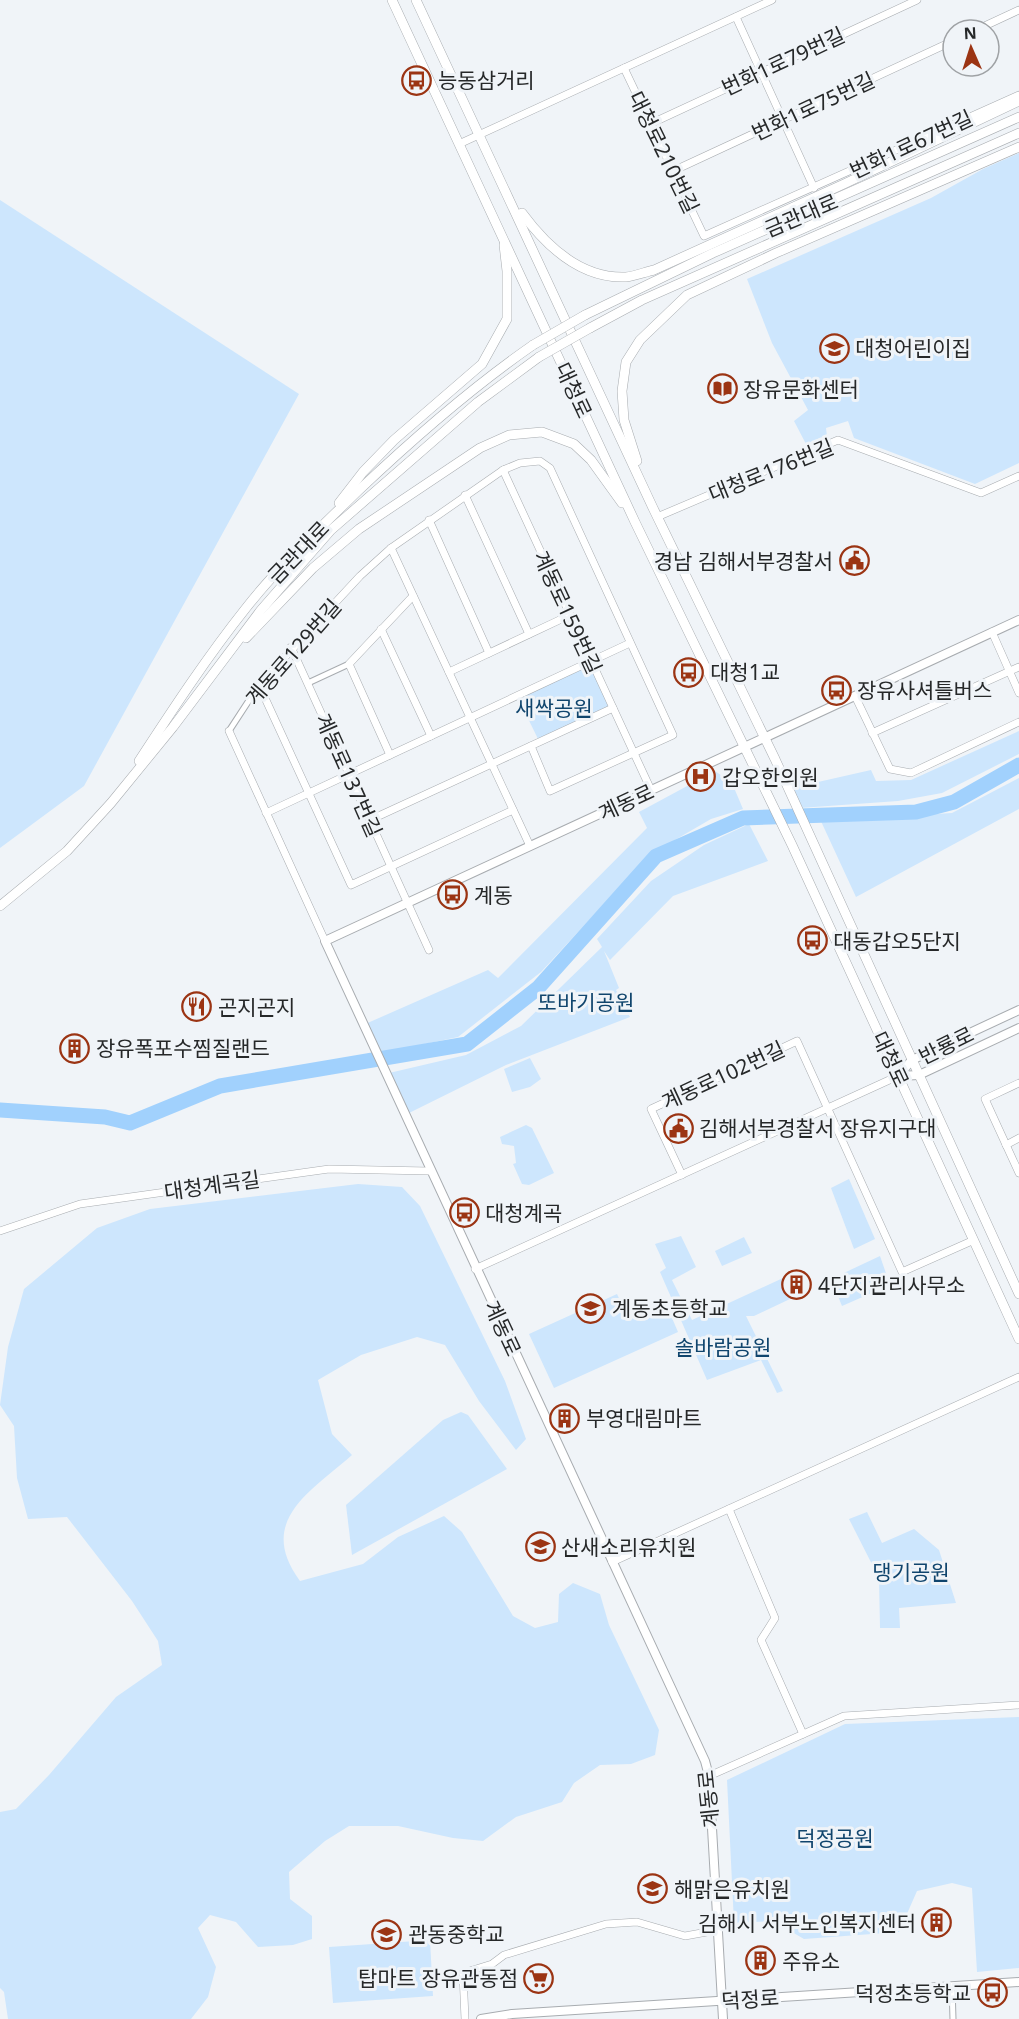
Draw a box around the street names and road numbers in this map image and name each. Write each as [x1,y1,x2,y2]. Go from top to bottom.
street label: 번화1로79번길 [717,20,849,102]
street label: 번화1로75번길 [747,65,879,147]
street label: 대청로210번길 [622,86,706,218]
street label: 번화1로67번길 [845,103,977,185]
street label: 금관대로 [760,187,842,243]
street label: 대청로 [549,358,599,422]
street label: 대청로176번길 [704,432,838,508]
street label: 금관대로 [261,514,335,590]
street label: 계동로159번길 [527,546,609,678]
street label: 계동로129번길 [239,593,347,711]
street label: 계동로137번길 [309,709,389,841]
street label: 계동로 [594,777,658,827]
street label: 반룡로 [914,1020,978,1070]
street label: 대청로 [866,1027,916,1091]
street label: 계동로102번길 [657,1034,789,1116]
street label: 대청계곡길 [162,1164,262,1206]
street label: 계동로 [478,1296,528,1360]
street label: 계동로 [691,1769,725,1829]
street label: 덕정로 [720,1983,780,2015]

